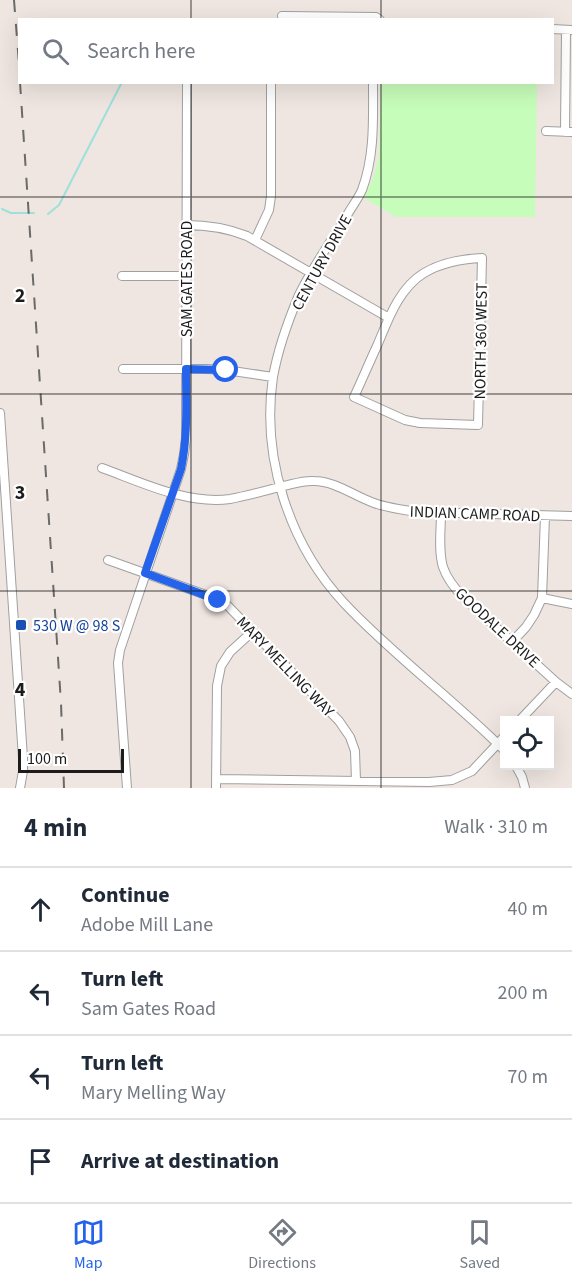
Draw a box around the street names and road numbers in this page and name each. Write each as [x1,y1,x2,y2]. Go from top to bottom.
street label: CENTURY DRIVE [286,211,357,314]
street label: SAM GATES ROAD [176,221,198,337]
street label: NORTH 360 WEST [469,282,493,400]
street label: INDIAN CAMP ROAD [409,501,541,527]
street label: GOODALE DRIVE [450,583,545,673]
street label: MARY MELLING WAY [231,612,339,722]

